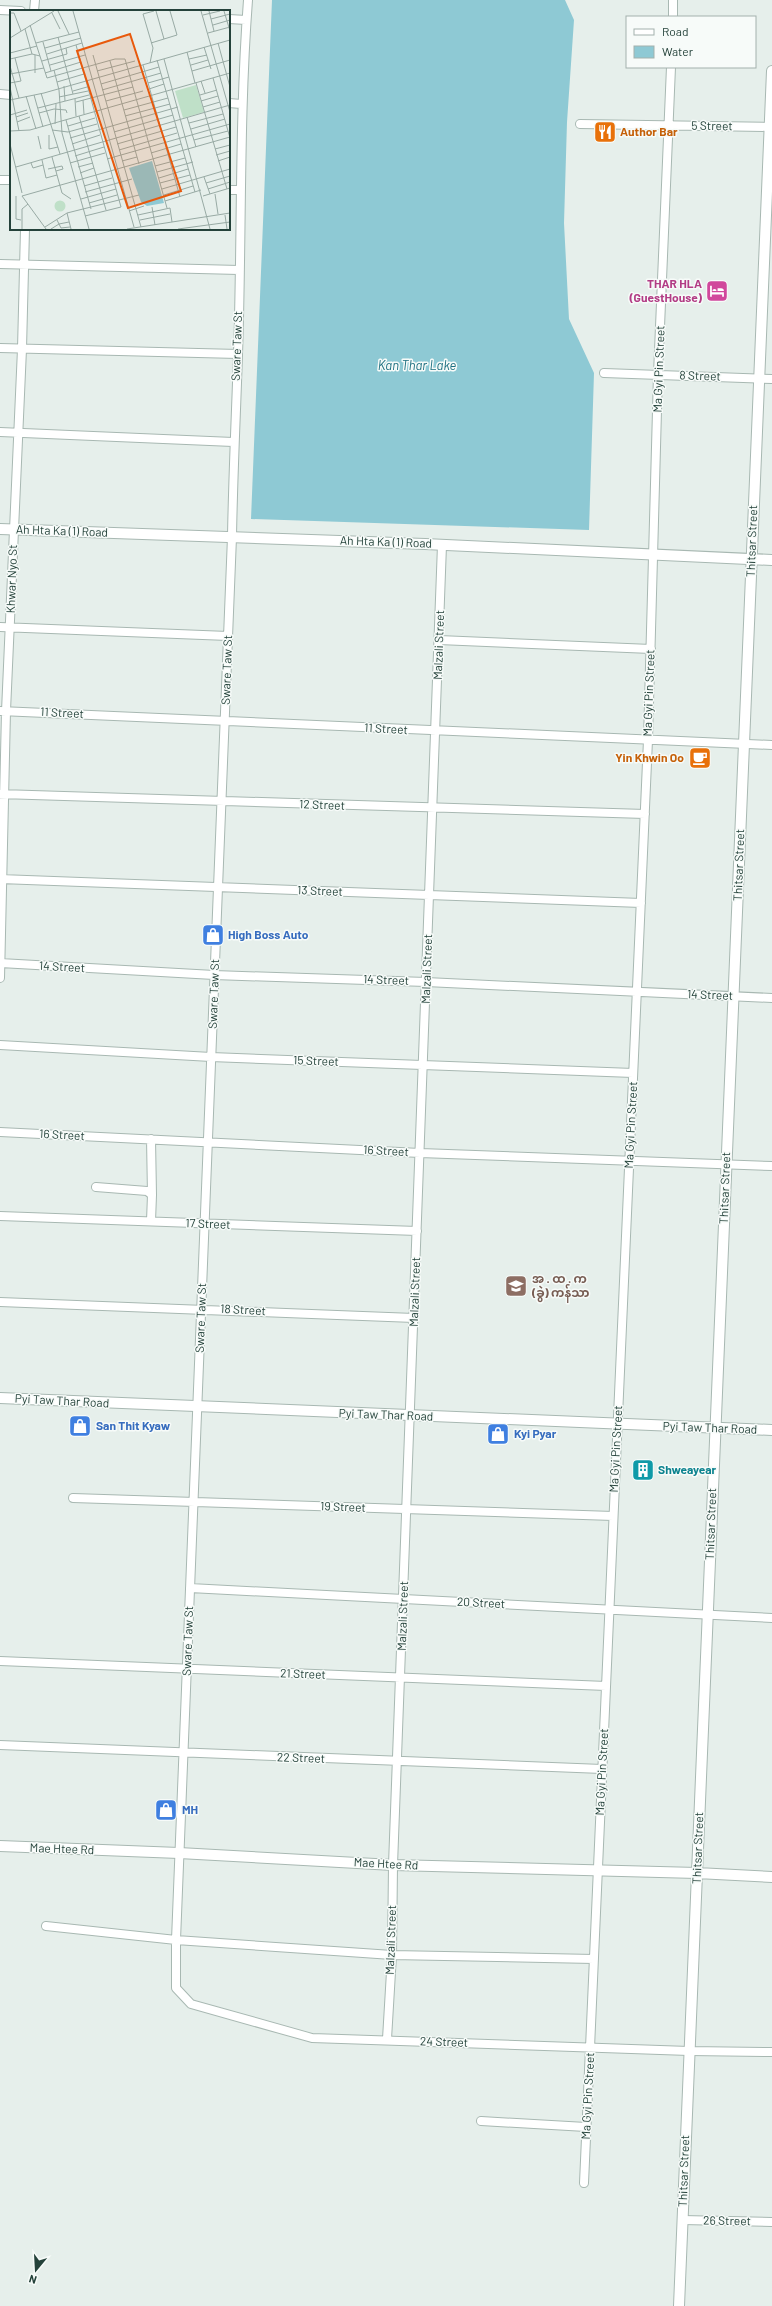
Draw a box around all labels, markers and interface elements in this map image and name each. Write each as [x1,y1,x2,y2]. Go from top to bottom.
inset map [10,10,230,230]
legend [626,16,756,68]
text: Road [662,24,689,38]
text: Water [662,44,694,58]
street label: 5 Street [691,118,733,132]
restaurant icon: Author Bar [592,119,618,145]
place label: Author Bar [620,124,678,138]
place label: THAR HLA (GuestHouse) [628,276,703,304]
hotel icon: THAR HLA (GuestHouse) [704,278,730,304]
street label: Sware Taw St [228,311,244,381]
street label: Ma Gyi Pin Street [649,325,667,413]
water label: Kan Thar Lake [378,357,457,373]
street label: 8 Street [679,367,721,383]
street label: Thitsar Street [743,505,759,577]
street label: Ah Hta Ka (1) Road [16,521,108,539]
street label: Ah Hta Ka (1) Road [340,532,432,550]
street label: Khwar Nyo St [3,544,19,614]
street label: Malzali Street [430,610,446,680]
street label: Sware Taw St [218,635,234,705]
street label: Ma Gyi Pin Street [639,649,657,737]
street label: 11 Street [40,704,84,720]
street label: 11 Street [364,720,408,736]
cafe icon: Yin Khwin Oo [687,745,713,771]
place label: Yin Khwin Oo [615,750,684,764]
street label: 12 Street [299,796,345,812]
street label: Thitsar Street [730,829,746,901]
street label: 13 Street [297,882,343,898]
shop icon: High Boss Auto [200,922,226,948]
place label: High Boss Auto [228,927,309,941]
street label: Malzali Street [418,934,434,1004]
street label: 14 Street [39,958,85,974]
street label: Sware Taw St [205,959,221,1029]
street label: 14 Street [363,971,409,987]
street label: 14 Street [687,986,733,1002]
street label: 15 Street [293,1052,339,1068]
street label: Ma Gyi Pin Street [621,1081,639,1169]
street label: 16 Street [39,1126,85,1142]
street label: 16 Street [363,1142,409,1158]
street label: Thitsar Street [716,1152,732,1224]
street label: 17 Street [185,1215,231,1231]
street label: Malzali Street [406,1257,422,1327]
place label: အ . ထ . က (ခွဲ) ကန်သာ [531,1271,590,1303]
school or university icon: အ . ထ . က (ခွဲ) ကန်သာ [503,1273,529,1299]
street label: Sware Taw St [192,1283,208,1353]
street label: 18 Street [220,1301,266,1317]
street label: Pyi Taw Thar Road [14,1391,110,1409]
street label: Pyi Taw Thar Road [339,1405,434,1423]
street label: Ma Gyi Pin Street [606,1405,624,1493]
shop icon: San Thit Kyaw [67,1413,93,1439]
place label: San Thit Kyaw [96,1418,171,1432]
street label: Pyi Taw Thar Road [663,1418,758,1436]
shop icon: Kyi Pyar [485,1421,511,1447]
place label: Kyi Pyar [514,1426,557,1440]
building icon: Shweayear [630,1457,656,1483]
place label: Shweayear [658,1462,717,1476]
street label: Thitsar Street [702,1488,718,1560]
street label: 19 Street [320,1498,366,1514]
street label: Malzali Street [394,1581,410,1651]
street label: 20 Street [457,1594,506,1610]
street label: Sware Taw St [179,1606,195,1676]
street label: 21 Street [280,1665,326,1681]
street label: Ma Gyi Pin Street [592,1728,610,1816]
street label: 22 Street [277,1749,325,1765]
shop icon: MH [153,1797,179,1823]
place label: MH [182,1802,198,1816]
street label: Thitsar Street [689,1812,705,1884]
street label: Mae Htee Rd [30,1840,95,1856]
street label: Mae Htee Rd [353,1854,419,1872]
street label: Malzali Street [382,1905,398,1975]
street label: 24 Street [420,2033,468,2049]
street label: Ma Gyi Pin Street [578,2052,596,2140]
street label: Thitsar Street [675,2135,691,2207]
street label: 26 Street [703,2213,751,2227]
north arrow [16,2250,56,2290]
text: N [27,2273,38,2287]

